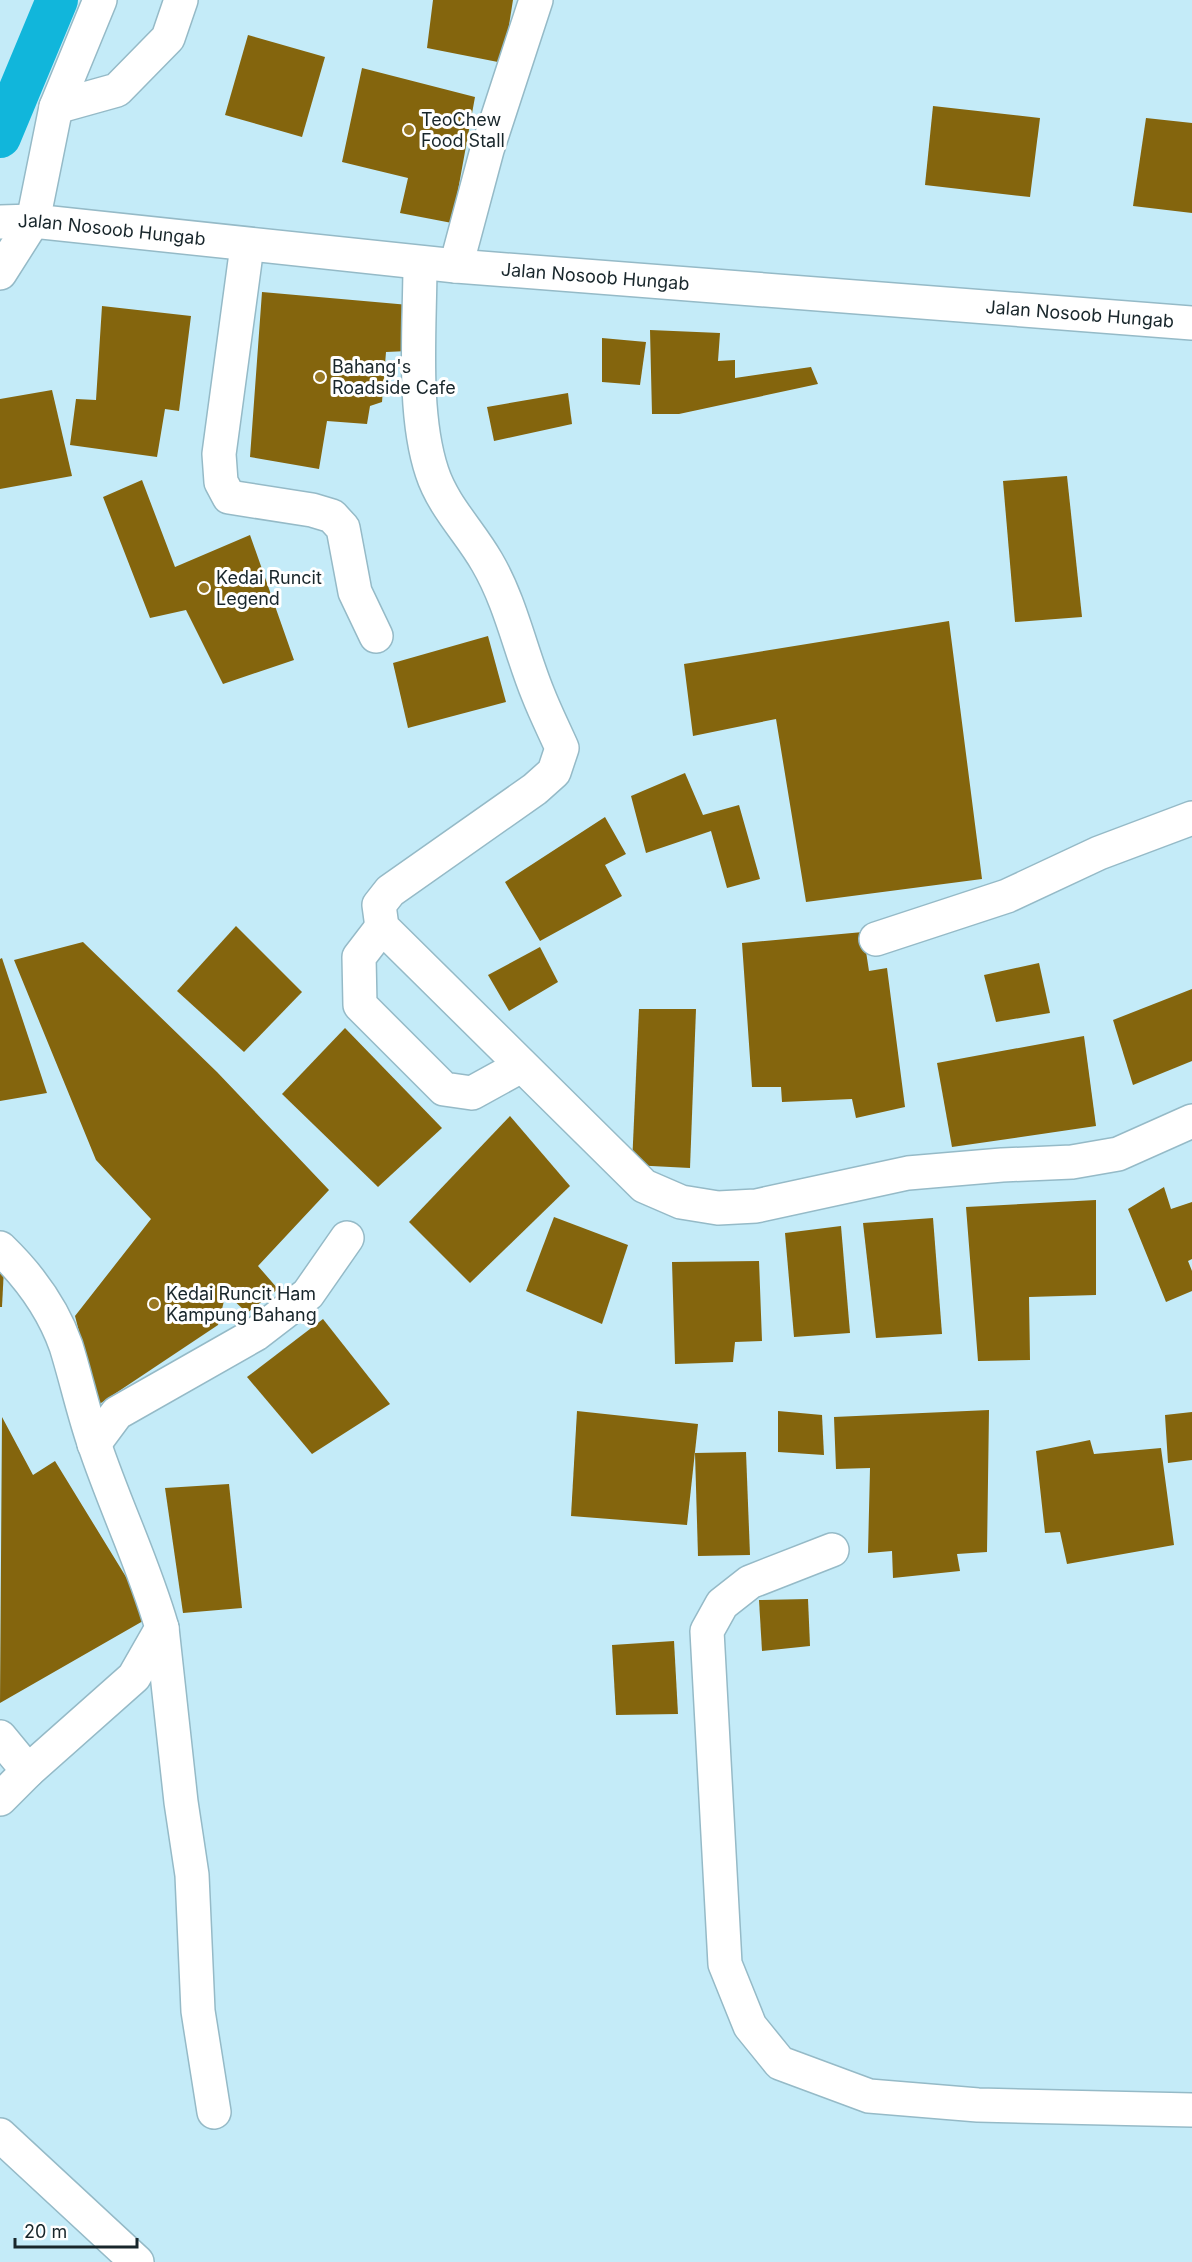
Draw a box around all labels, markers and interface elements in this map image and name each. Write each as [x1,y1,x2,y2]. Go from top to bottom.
place label: TeoChew Food Stall [421,109,505,151]
marker: TeoChew Food Stall [402,123,416,137]
street label: Jalan Nosoob Hungab [17,210,207,249]
street label: Jalan Nosoob Hungab [500,259,690,294]
street label: Jalan Nosoob Hungab [985,296,1175,332]
place label: Bahang's Roadside Cafe [332,356,456,398]
marker: Bahang's Roadside Cafe [313,370,327,384]
place label: Kedai Runcit Legend [216,567,322,609]
marker: Kedai Runcit Legend [197,581,211,595]
place label: Kedai Runcit Ham Kampung Bahang [166,1283,317,1325]
marker: Kedai Runcit Ham Kampung Bahang [147,1297,161,1311]
scale bar [15,2211,136,2249]
text: 20 m [24,2221,67,2242]

